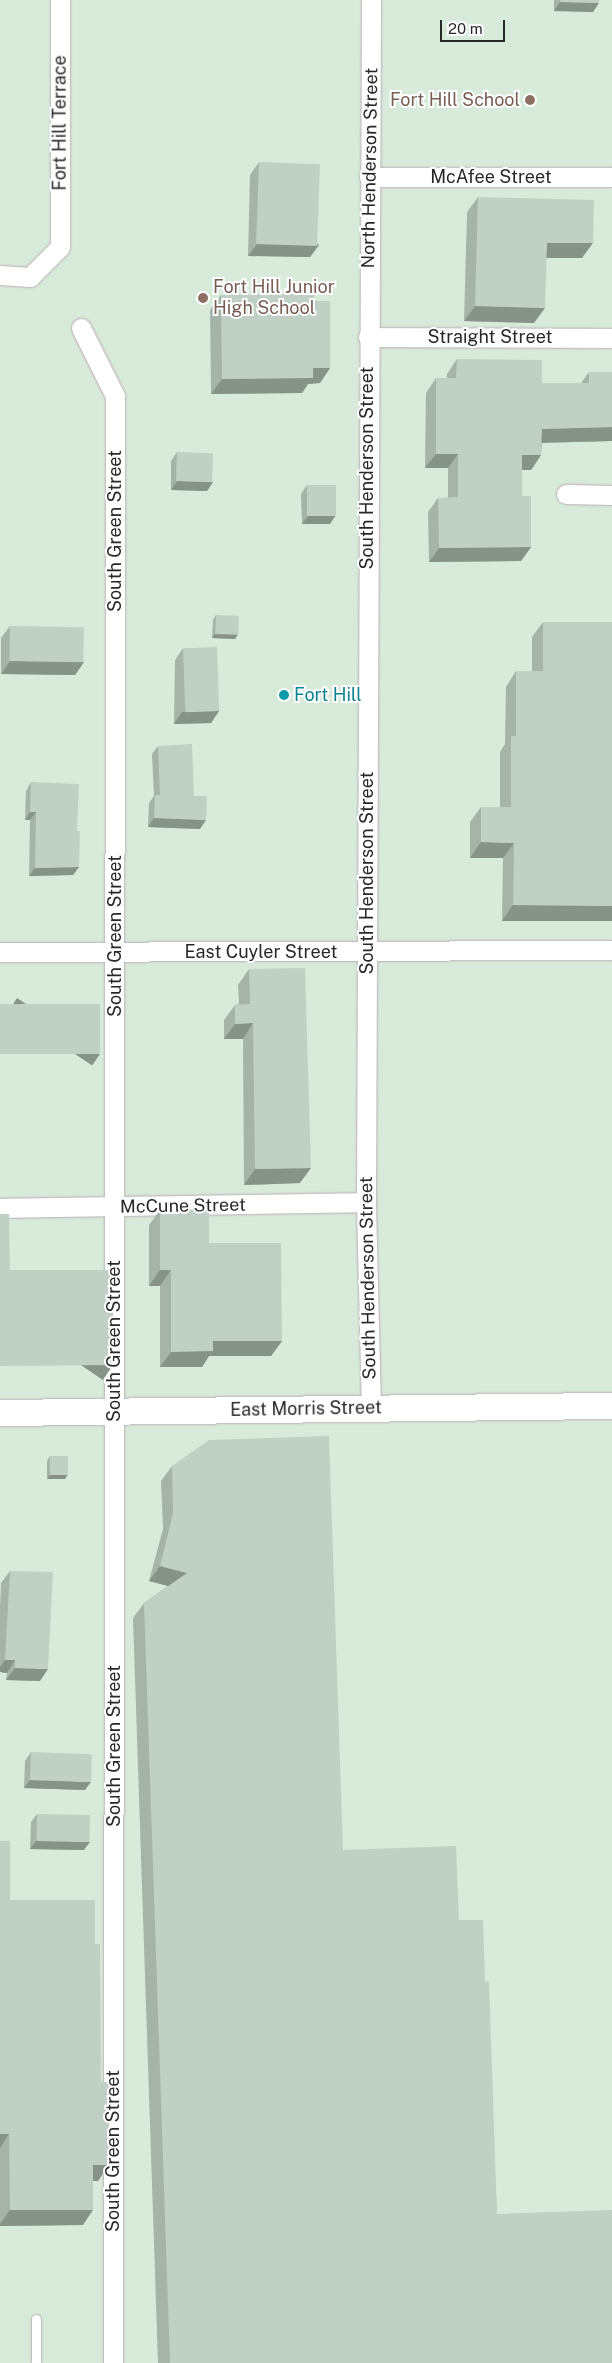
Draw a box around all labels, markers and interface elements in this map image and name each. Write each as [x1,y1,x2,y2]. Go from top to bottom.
scale bar [442,10,507,42]
text: 20 m [448,20,483,37]
street label: Fort Hill Terrace [49,55,71,191]
street label: North Henderson Street [357,67,383,269]
place label: Fort Hill School [390,89,520,111]
marker: Fort Hill School [524,94,536,106]
street label: McAfee Street [430,166,552,188]
place label: Fort Hill Junior High School [213,277,335,320]
marker: Fort Hill Junior High School [197,292,209,304]
street label: Straight Street [428,326,552,348]
street label: South Henderson Street [356,366,378,570]
street label: South Green Street [104,450,126,612]
place label: Fort Hill [294,684,362,706]
marker: Fort Hill [278,689,290,701]
street label: South Henderson Street [356,771,378,975]
street label: South Green Street [104,855,126,1017]
street label: East Cuyler Street [185,941,337,963]
street label: South Henderson Street [355,1176,381,1380]
street label: McCune Street [120,1194,246,1218]
street label: South Green Street [103,1260,125,1422]
street label: East Morris Street [230,1397,382,1421]
street label: South Green Street [103,1665,125,1827]
street label: South Green Street [102,2070,124,2232]

